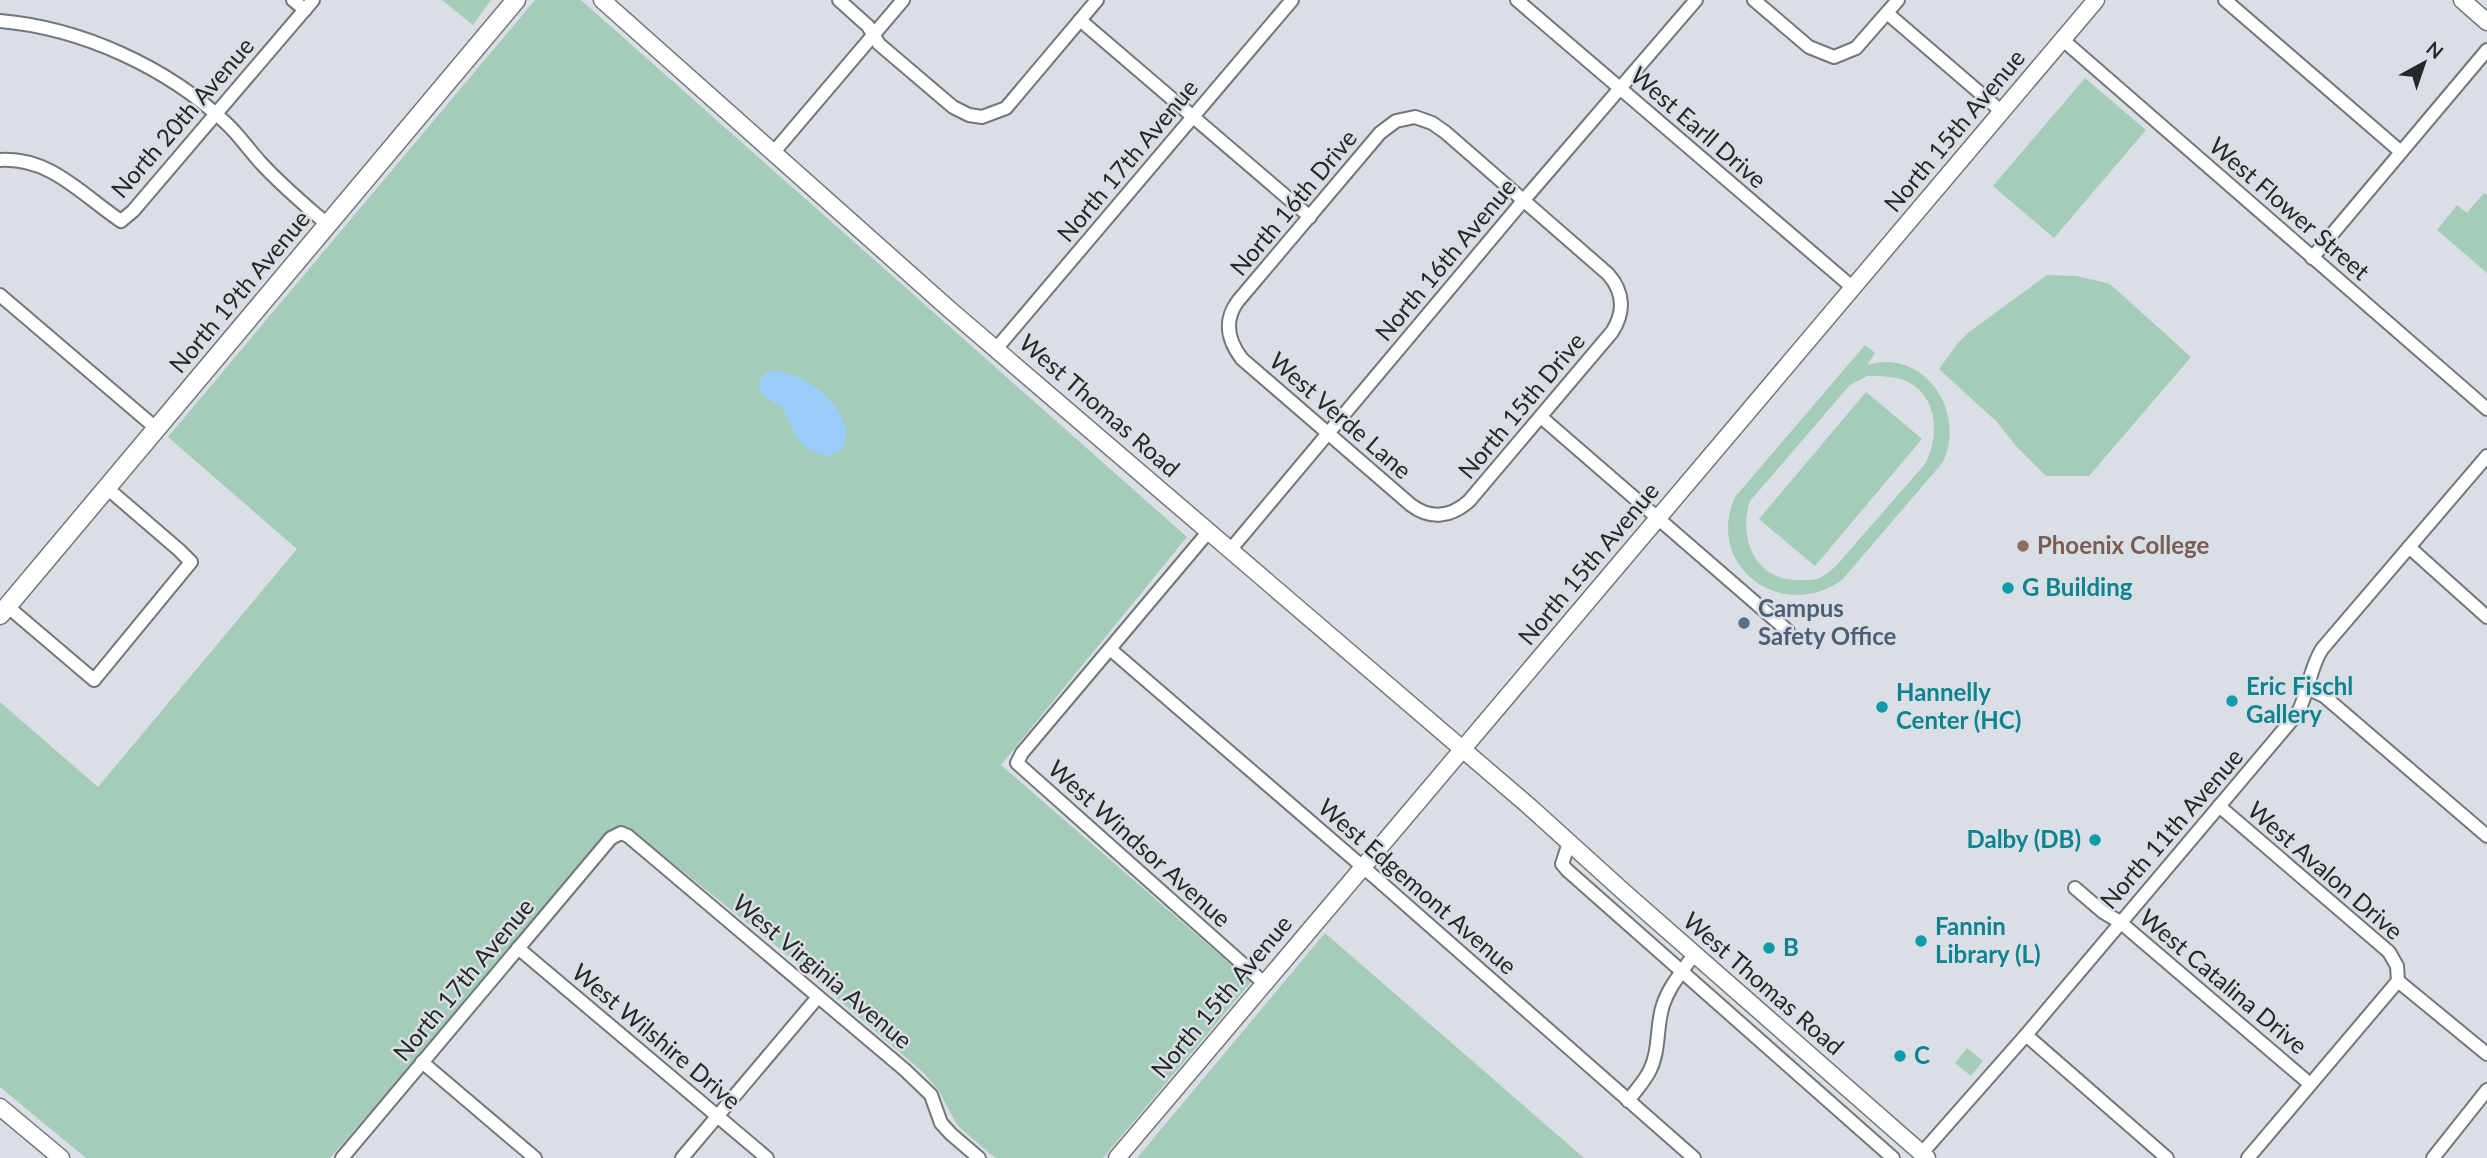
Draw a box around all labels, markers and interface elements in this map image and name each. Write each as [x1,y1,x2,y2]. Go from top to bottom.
north arrow [2389,28,2459,98]
street label: North 20th Avenue [104,31,259,203]
text: N [2422,36,2448,63]
street label: North 15th Avenue [1877,43,2030,217]
street label: West Earll Drive [1625,60,1773,194]
street label: North 17th Avenue [1050,73,1203,247]
street label: North 16th Drive [1223,123,1362,281]
street label: West Flower Street [2204,130,2376,286]
street label: North 16th Avenue [1368,172,1521,346]
street label: North 19th Avenue [162,204,315,378]
street label: North 15th Drive [1451,326,1590,484]
street label: West Thomas Road [1014,327,1186,482]
street label: West Verde Lane [1264,345,1418,484]
street label: North 15th Avenue [1511,476,1664,650]
place label: Phoenix College [2037,530,2210,559]
marker: Phoenix College [2015,538,2031,554]
place label: G Building [2022,572,2133,601]
marker: G Building [2000,580,2016,596]
place label: Campus Safety Office [1758,593,1897,650]
marker: Campus Safety Office [1736,615,1752,631]
place label: Eric Fischl Gallery [2246,671,2353,728]
place label: Hannelly Center (HC) [1896,677,2021,734]
marker: Eric Fischl Gallery [2224,693,2240,709]
marker: Hannelly Center (HC) [1874,699,1890,715]
street label: North 11th Avenue [2093,742,2248,914]
street label: West Windsor Avenue [1043,753,1237,932]
street label: West Edgemont Avenue [1313,792,1523,980]
street label: West Avalon Drive [2243,795,2409,945]
place label: Dalby (DB) [1967,824,2081,853]
marker: Dalby (DB) [2087,832,2103,848]
street label: West Virginia Avenue [727,887,918,1054]
street label: North 17th Avenue [386,892,539,1066]
street label: West Catalina Drive [2134,902,2314,1059]
street label: West Thomas Road [1678,905,1850,1060]
street label: North 15th Avenue [1144,909,1297,1083]
place label: Fannin Library (L) [1935,911,2041,968]
place label: B [1783,932,1799,961]
marker: Fannin Library (L) [1913,933,1929,949]
marker: B [1761,940,1777,956]
street label: West Wilshire Drive [567,957,747,1115]
place label: C [1914,1040,1930,1069]
marker: C [1892,1048,1908,1064]

